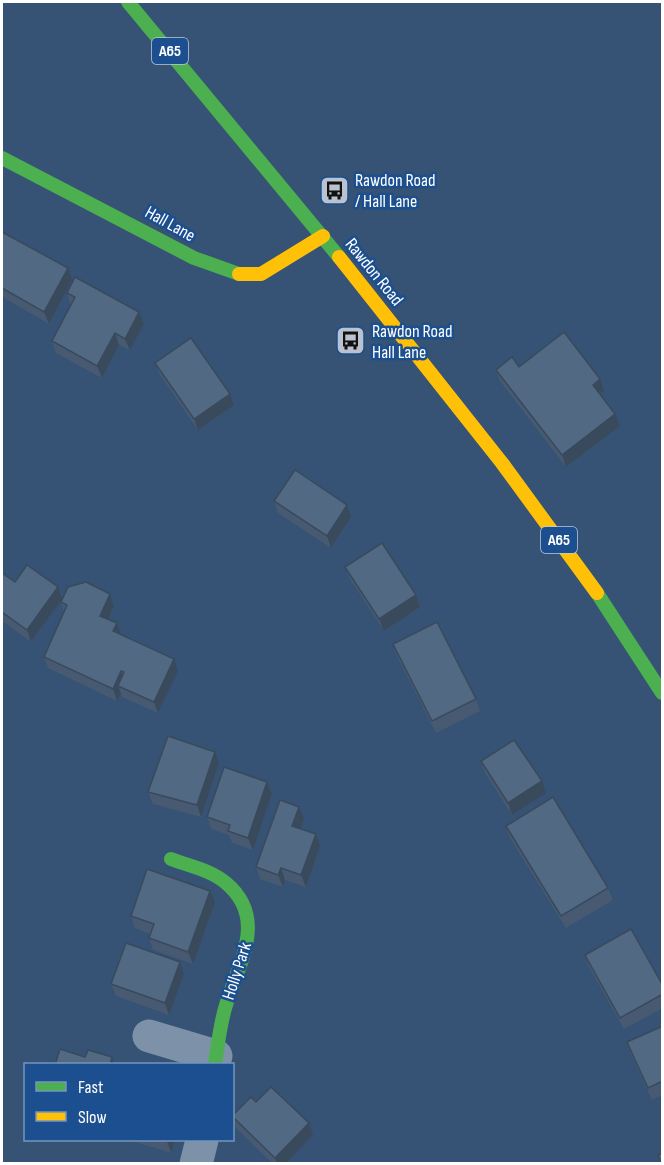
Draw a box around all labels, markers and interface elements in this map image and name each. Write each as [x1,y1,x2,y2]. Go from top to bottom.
road number: A65 [152,38,188,64]
place label: Rawdon Road / Hall Lane [355,170,435,212]
bus stop icon: Rawdon Road / Hall Lane [318,174,350,206]
street label: Hall Lane [141,202,199,246]
street label: Rawdon Road [341,234,407,310]
place label: Rawdon Road Hall Lane [372,321,452,363]
bus stop icon: Rawdon Road Hall Lane [335,325,367,357]
road number: A65 [541,527,577,553]
street label: Holly Park [218,939,256,1003]
legend [24,1063,234,1141]
text: Fast [78,1077,104,1098]
text: Slow [78,1107,107,1128]

